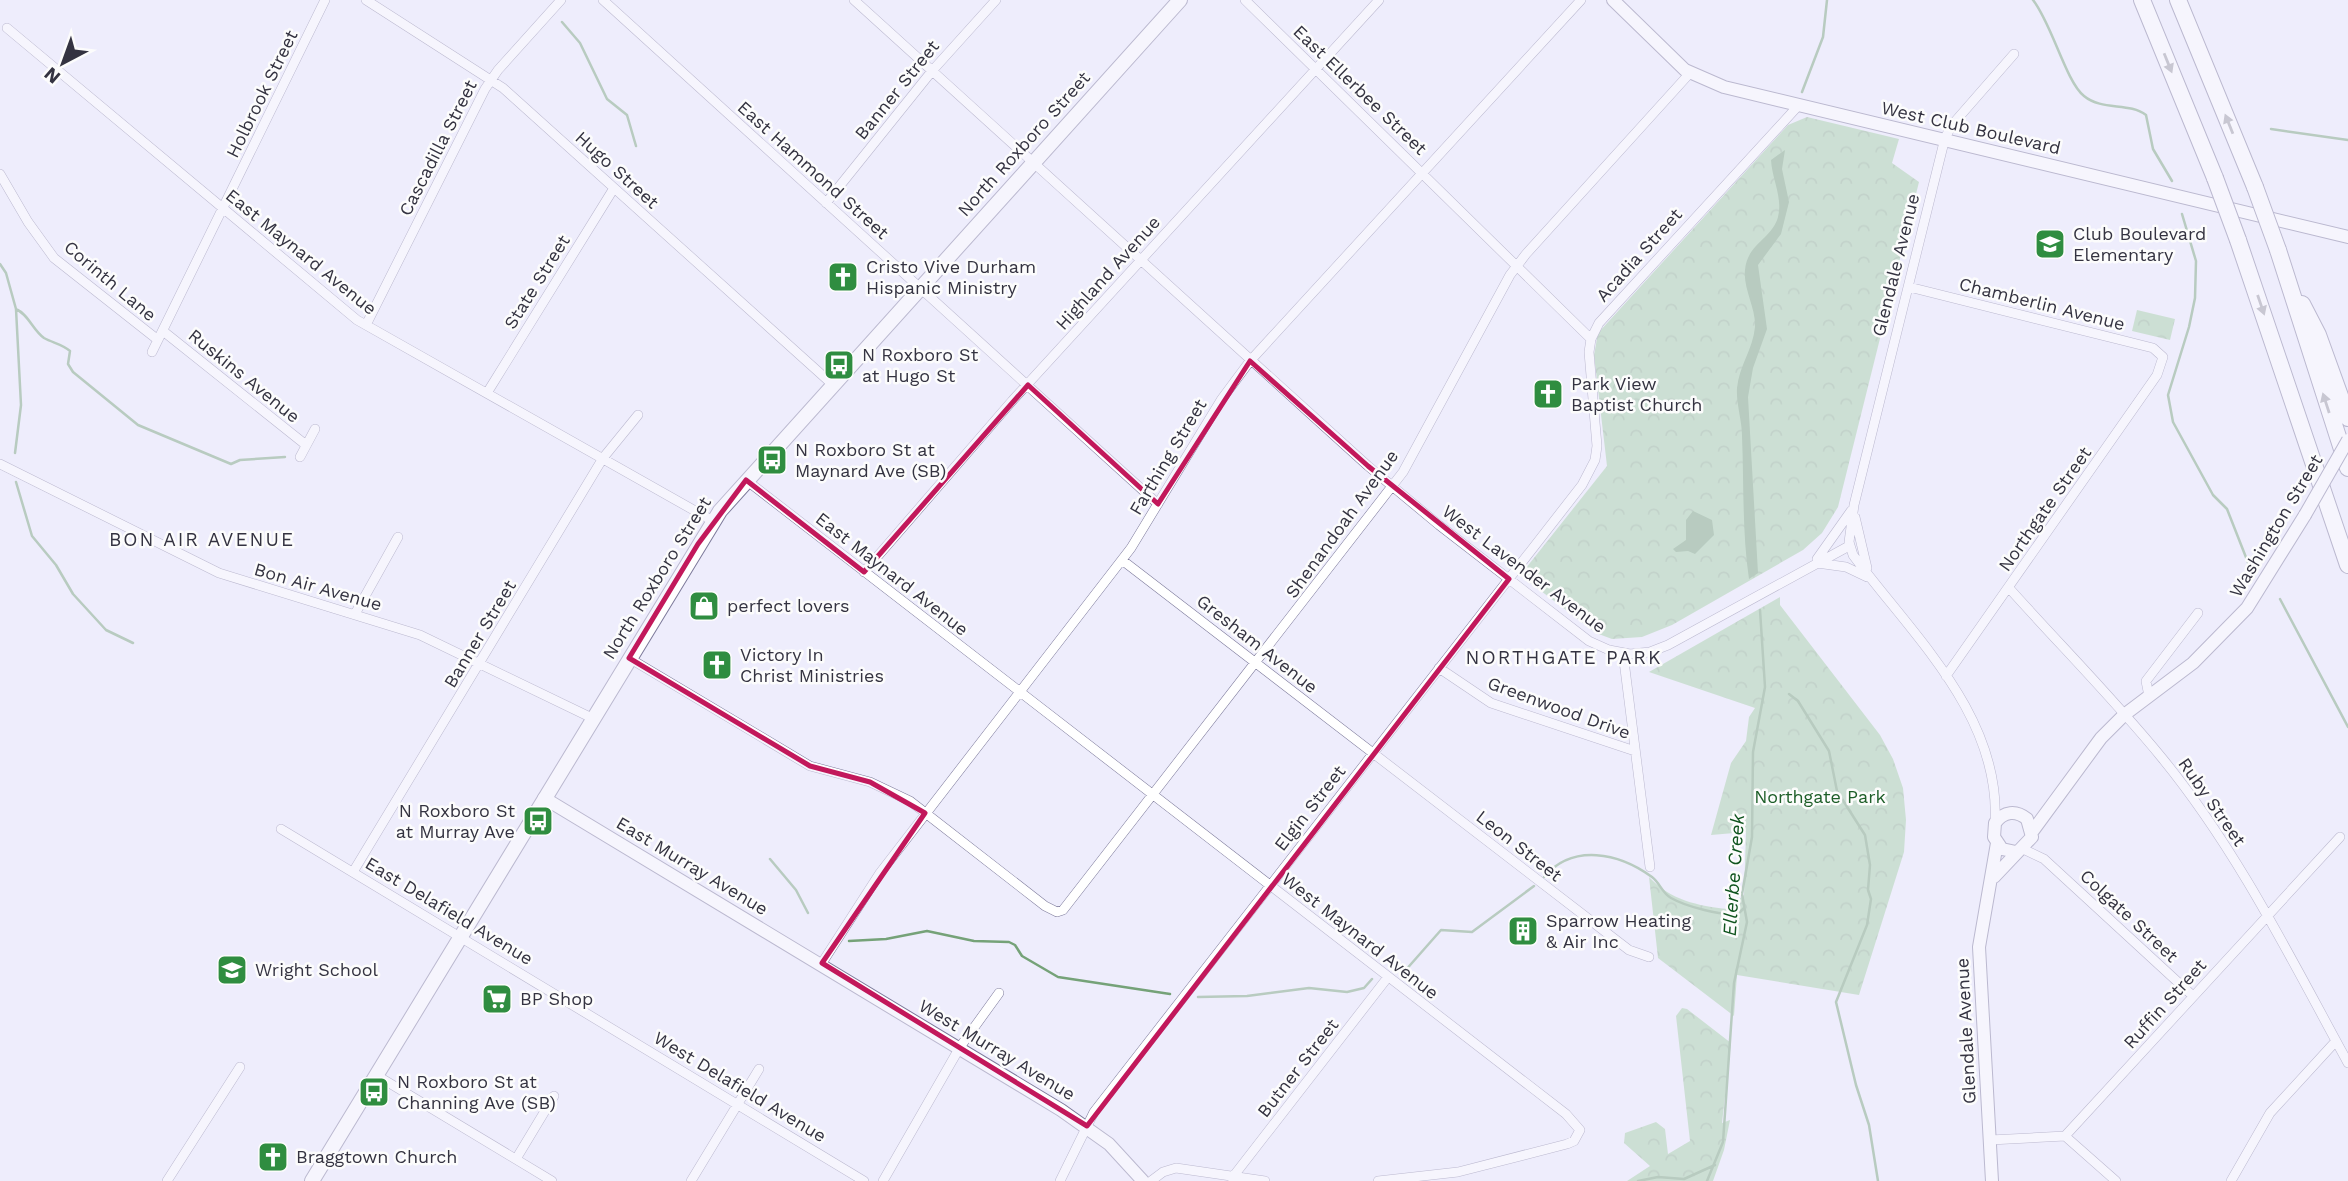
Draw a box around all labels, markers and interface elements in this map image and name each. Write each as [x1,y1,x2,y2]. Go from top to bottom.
street label: East Ellerbee Street [1289,20,1432,159]
street label: Holbrook Street [222,26,302,161]
north arrow [28,28,98,98]
street label: Banner Street [850,35,943,144]
one-way arrow [2162,53,2174,73]
text: N [39,62,65,89]
street label: North Roxboro Street [953,67,1094,220]
street label: Cascadilla Street [394,76,481,219]
street label: East Hammond Street [733,96,894,243]
street label: West Club Boulevard [1879,97,2063,158]
one-way arrow [2224,113,2235,134]
street label: Hugo Street [571,127,664,213]
street label: East Maynard Avenue [222,184,381,319]
street label: Glendale Avenue [1868,191,1923,339]
street label: Acadia Street [1591,203,1686,306]
street label: Highland Avenue [1051,211,1164,334]
place label: Club Boulevard Elementary [2073,223,2206,265]
school or university icon: Club Boulevard Elementary [2033,227,2067,261]
street label: State Street [499,230,574,333]
street label: Corinth Lane [60,236,161,325]
place label: Cristo Vive Durham Hispanic Ministry [866,256,1036,298]
church icon: Cristo Vive Durham Hispanic Ministry [826,260,860,294]
street label: Chamberlin Avenue [1957,273,2127,334]
one-way arrow [2256,294,2267,315]
street label: Ruskins Avenue [184,324,304,427]
place label: N Roxboro St at Hugo St [862,344,979,386]
bus stop icon: N Roxboro St at Hugo St [822,348,856,382]
place label: Park View Baptist Church [1571,373,1702,415]
church icon: Park View Baptist Church [1531,377,1565,411]
one-way arrow [2321,392,2331,413]
street label: Farthing Street [1125,395,1211,519]
place label: N Roxboro St at Maynard Ave (SB) [795,439,946,481]
street label: Northgate Street [1994,442,2096,575]
bus stop icon: N Roxboro St at Maynard Ave (SB) [755,443,789,477]
street label: Shenandoah Avenue [1281,446,1402,602]
street label: Washington Street [2225,450,2327,601]
street label: North Roxboro Street [598,492,715,663]
street label: West Lavender Avenue [1438,500,1610,637]
street label: East Maynard Avenue [812,508,973,640]
district label: BON AIR AVENUE [109,528,295,551]
street label: Bon Air Avenue [252,558,384,615]
street label: Banner Street [439,576,520,691]
shop icon: perfect lovers [687,589,721,623]
street label: Gresham Avenue [1193,590,1322,697]
place label: perfect lovers [727,595,850,616]
place label: Victory In Christ Ministries [740,644,884,686]
district label: NORTHGATE PARK [1466,646,1662,669]
church icon: Victory In Christ Ministries [700,648,734,682]
street label: Greenwood Drive [1485,672,1633,743]
street label: Ruby Street [2174,753,2251,850]
street label: Elgin Street [1270,760,1350,855]
park label: Northgate Park [1754,786,1886,807]
place label: N Roxboro St at Murray Ave [396,800,515,842]
bus stop icon: N Roxboro St at Murray Ave [521,804,555,838]
street label: Leon Street [1472,806,1567,886]
street label: East Murray Avenue [613,812,772,919]
water label: Ellerbe Creek [1718,813,1749,937]
street label: East Delafield Avenue [362,852,537,969]
street label: Colgate Street [2076,865,2183,967]
street label: West Maynard Avenue [1278,868,1443,1003]
place label: Sparrow Heating & Air Inc [1546,910,1691,952]
building icon: Sparrow Heating & Air Inc [1506,914,1540,948]
school or university icon: Wright School [215,953,249,987]
street label: Ruffin Street [2119,954,2211,1053]
street label: Glendale Avenue [1951,957,1980,1105]
place label: Wright School [255,959,379,980]
supermarket icon: BP Shop [480,982,514,1016]
place label: BP Shop [520,988,593,1009]
street label: West Murray Avenue [915,995,1079,1105]
street label: Butner Street [1253,1014,1343,1121]
street label: West Delafield Avenue [650,1027,830,1146]
place label: N Roxboro St at Channing Ave (SB) [397,1071,556,1113]
bus stop icon: N Roxboro St at Channing Ave (SB) [357,1075,391,1109]
church icon: Braggtown Church [256,1140,290,1174]
place label: Braggtown Church [296,1146,457,1167]

